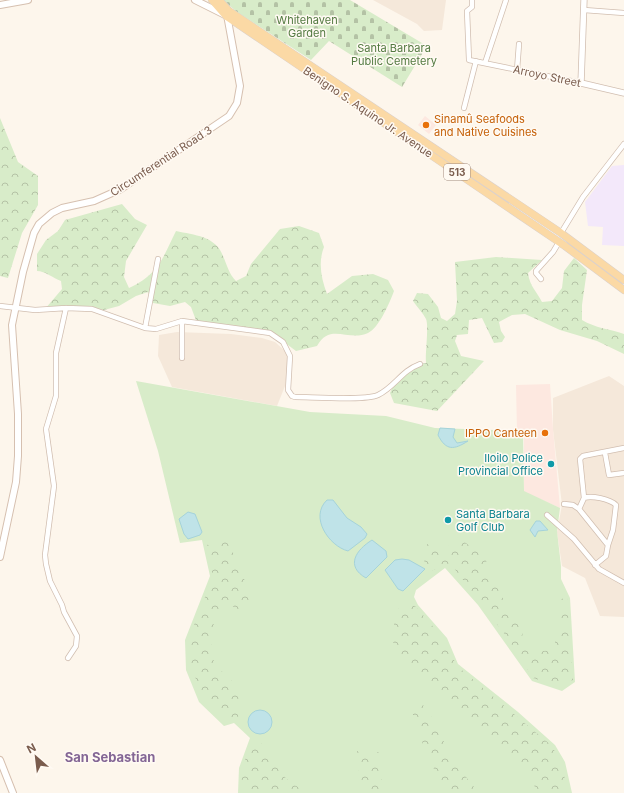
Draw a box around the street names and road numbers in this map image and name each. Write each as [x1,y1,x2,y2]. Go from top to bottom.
street label: Arroyo Street [512,62,583,90]
street label: Benigno S. Aquino Jr. Avenue [301,63,435,161]
street label: Circumferential Road 3 [107,123,215,199]
road number: 513 [444,164,470,180]

